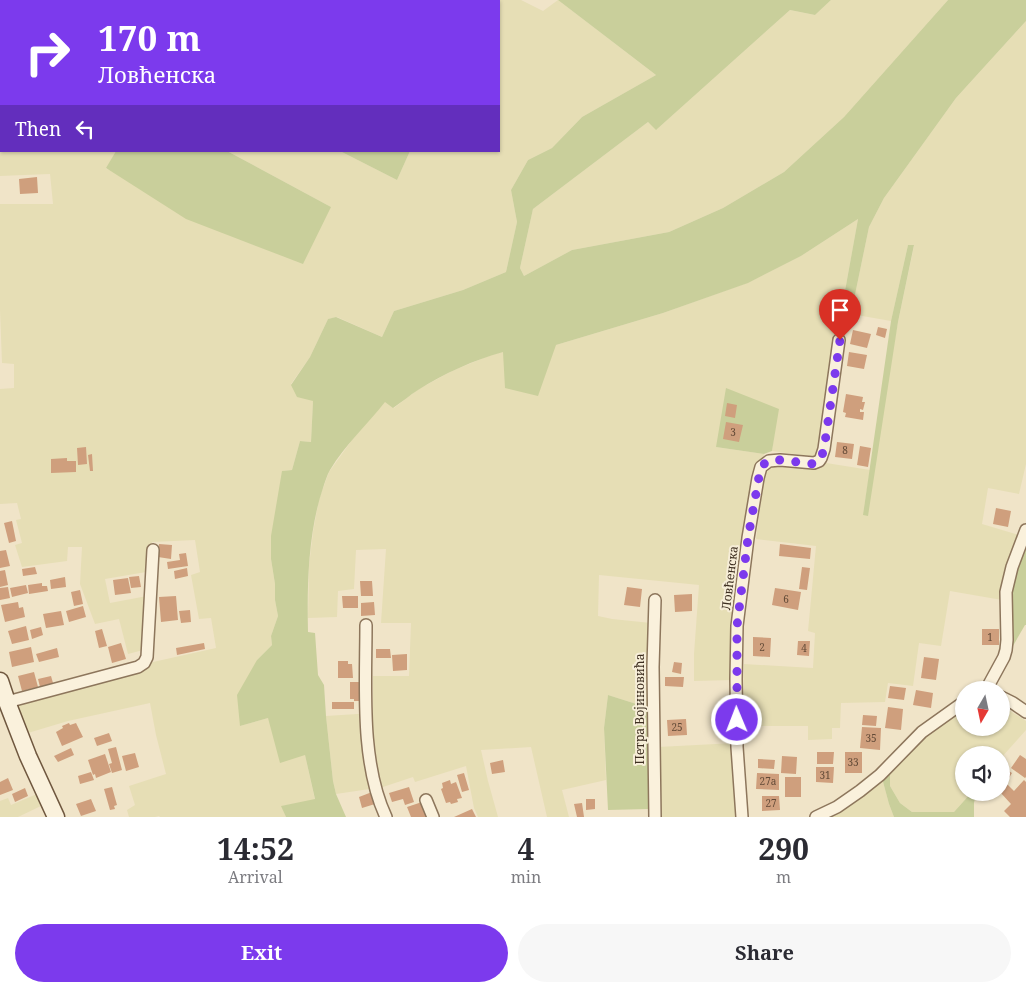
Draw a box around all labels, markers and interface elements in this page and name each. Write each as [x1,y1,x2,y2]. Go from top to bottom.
text: 170 m [98,14,201,61]
icon: right [15,20,80,85]
text: Ловћенска [98,59,216,89]
icon: left [71,115,99,143]
text: Then [15,116,61,142]
pin [819,289,861,340]
icon: arrive [826,296,854,324]
house number: 3 [730,425,736,439]
house number: 8 [842,443,848,457]
street label: Ловћенска [717,545,742,611]
house number: 6 [783,592,789,606]
house number: 1 [987,630,993,644]
house number: 2 [759,640,765,654]
house number: 4 [801,641,807,655]
street label: Петра Војиновића [631,653,648,765]
north arrow [955,681,1010,736]
map controls [955,681,1010,801]
position arrow [710,693,762,745]
house number: 25 [671,720,683,734]
house number: 35 [865,731,877,745]
button: sound [955,746,1010,801]
house number: 33 [847,755,859,769]
house number: 31 [819,768,831,782]
house number: 27a [760,774,777,788]
house number: 27 [765,796,777,810]
text: 14:52 [217,828,294,869]
text: 4 [518,828,534,869]
text: 290 [758,828,809,869]
text: Arrival [228,866,283,888]
text: min [511,866,541,888]
text: m [776,866,791,888]
button: Exit [15,924,508,982]
button: Share [518,924,1011,982]

